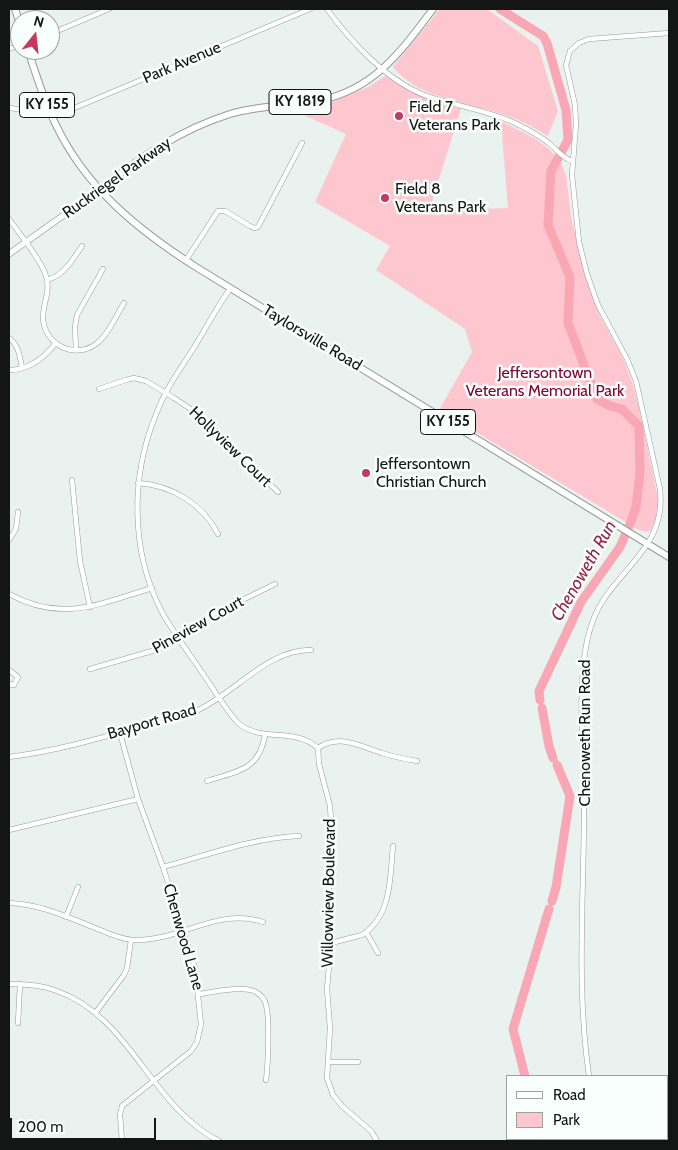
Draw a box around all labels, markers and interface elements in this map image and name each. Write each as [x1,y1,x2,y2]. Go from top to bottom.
north arrow [10,10,60,60]
text: N [32,12,46,32]
street label: Park Avenue [140,38,224,88]
road number: KY 1819 [269,90,331,114]
road number: KY 155 [20,92,74,118]
place label: Field 7 Veterans Park [409,97,500,135]
marker: Field 7 Veterans Park [393,110,405,122]
street label: Ruckriegel Parkway [59,133,175,223]
place label: Field 8 Veterans Park [395,179,486,217]
marker: Field 8 Veterans Park [379,192,391,204]
street label: Taylorsville Road [259,301,365,375]
park label: Jeffersontown Veterans Memorial Park [466,363,624,401]
street label: Hollyview Court [185,403,275,491]
road number: KY 155 [420,410,476,434]
place label: Jeffersontown Christian Church [376,454,486,492]
marker: Jeffersontown Christian Church [360,467,372,479]
water label: Chenoweth Run [547,517,621,625]
street label: Pineview Court [149,592,247,658]
street label: Chenoweth Run Road [575,660,595,806]
street label: Bayport Road [105,700,199,744]
street label: Willowview Boulevard [318,819,340,967]
street label: Chenwood Lane [159,881,207,993]
legend [506,1075,668,1140]
text: Road [553,1086,586,1104]
scale bar [12,1108,159,1140]
text: Park [553,1111,580,1129]
text: 200 m [18,1118,63,1136]

